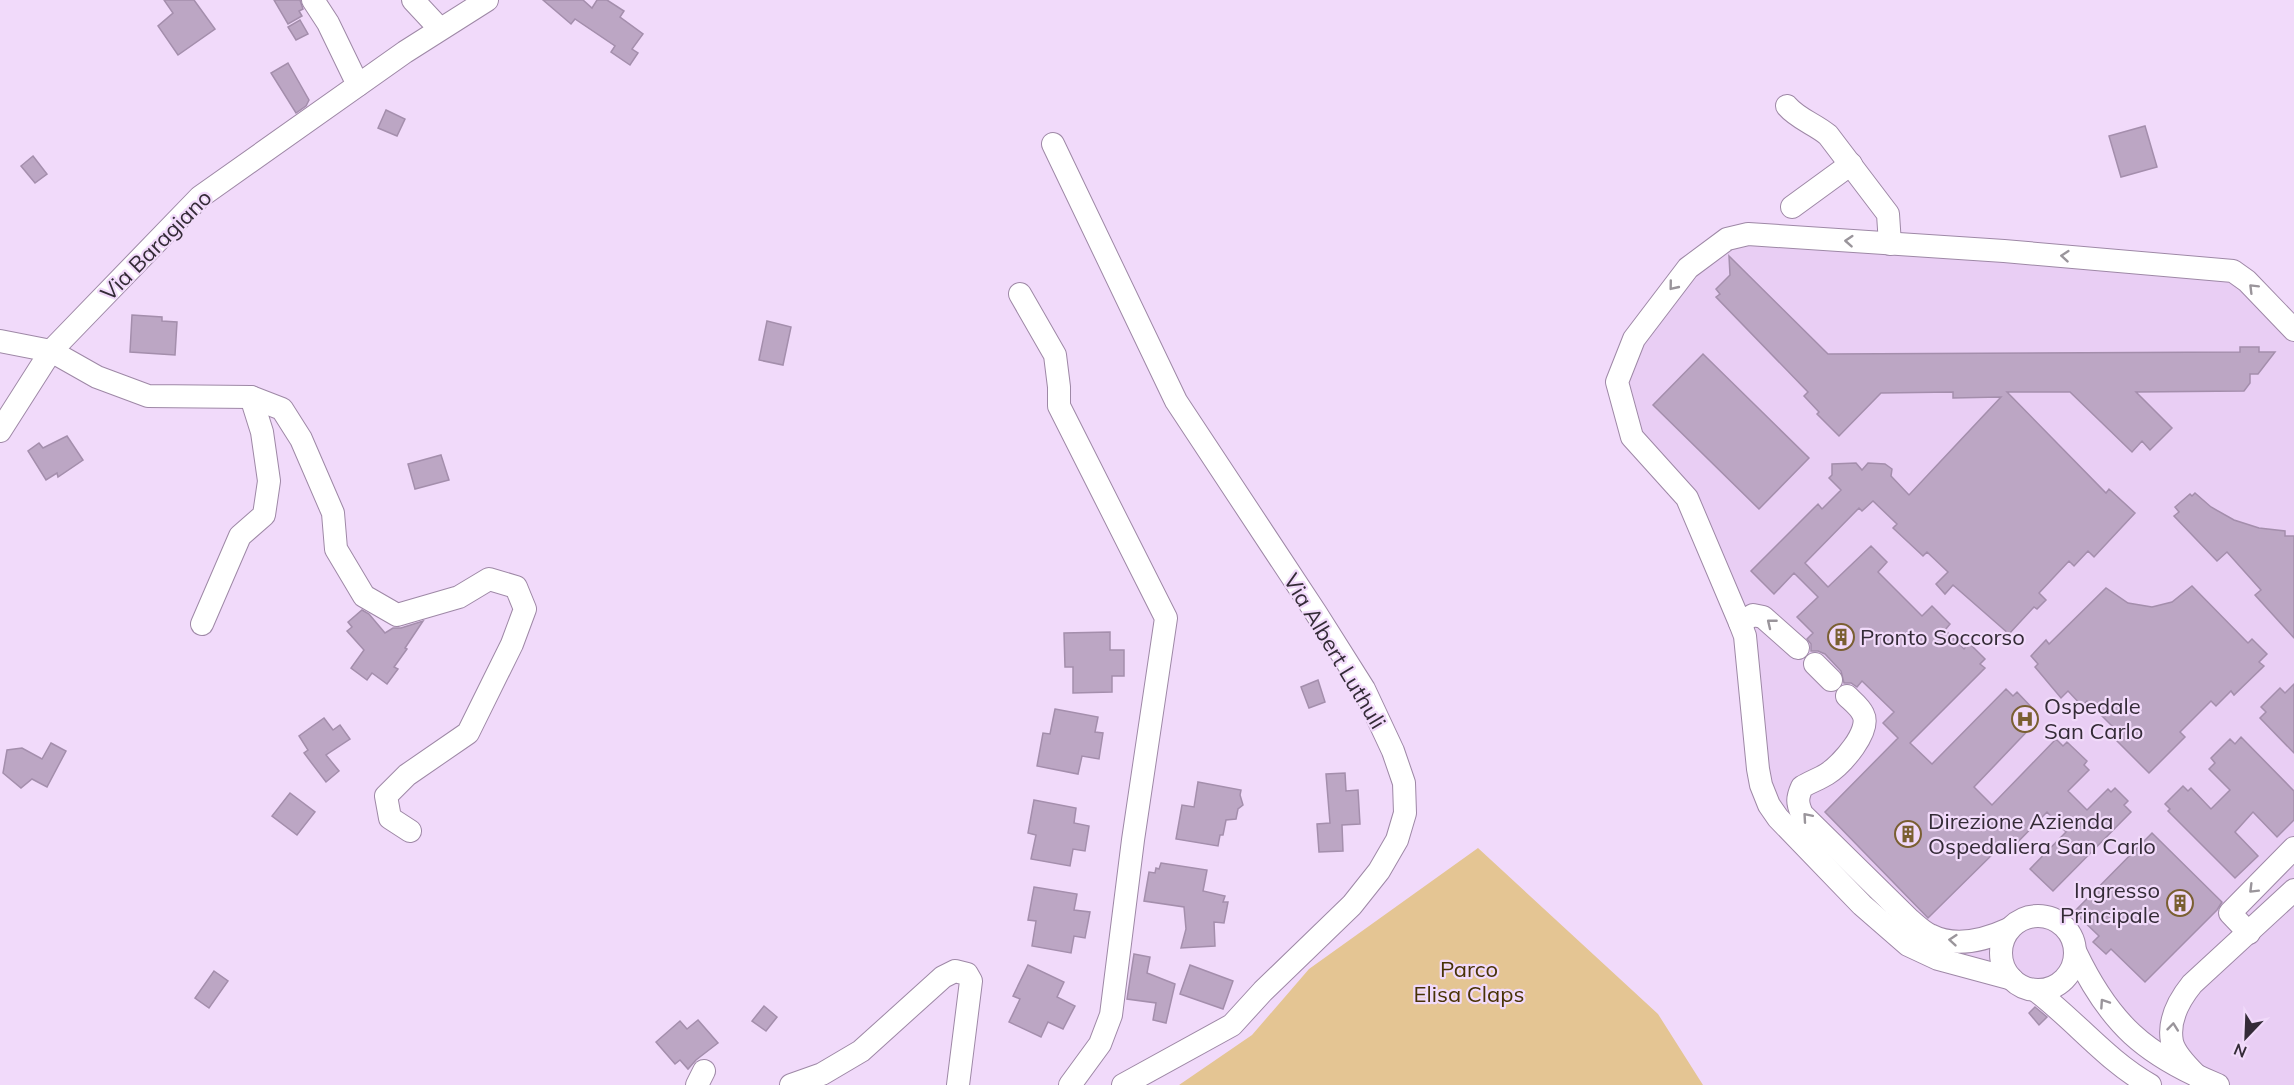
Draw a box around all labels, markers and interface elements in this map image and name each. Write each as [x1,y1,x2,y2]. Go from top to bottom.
street label: Via Baragiano [95,184,217,306]
one-way arrow [1845,235,1854,248]
one-way arrow [2060,250,2069,263]
one-way arrow [1670,279,1681,290]
one-way arrow [2249,284,2260,295]
street label: Via Albert Luthuli [1278,568,1392,734]
one-way arrow [1767,620,1778,631]
building icon: Pronto Soccorso [1826,622,1856,652]
place label: Pronto Soccorso [1860,623,2025,651]
place label: Ospedale San Carlo [2044,692,2143,745]
hospital icon: Ospedale San Carlo [2010,704,2040,734]
place label: Direzione Azienda Ospedaliera San Carlo [1928,807,2156,860]
one-way arrow [1803,813,1814,824]
building icon: Direzione Azienda Ospedaliera San Carlo [1893,819,1923,849]
place label: Ingresso Principale [2060,876,2160,929]
one-way arrow [2249,883,2260,893]
building icon: Ingresso Principale [2165,888,2195,918]
one-way arrow [1949,934,1958,947]
park label: Parco Elisa Claps [1414,955,1524,1008]
one-way arrow [2100,999,2111,1010]
north arrow [2216,1007,2276,1067]
one-way arrow [2166,1023,2179,1032]
text: N [2231,1039,2250,1062]

